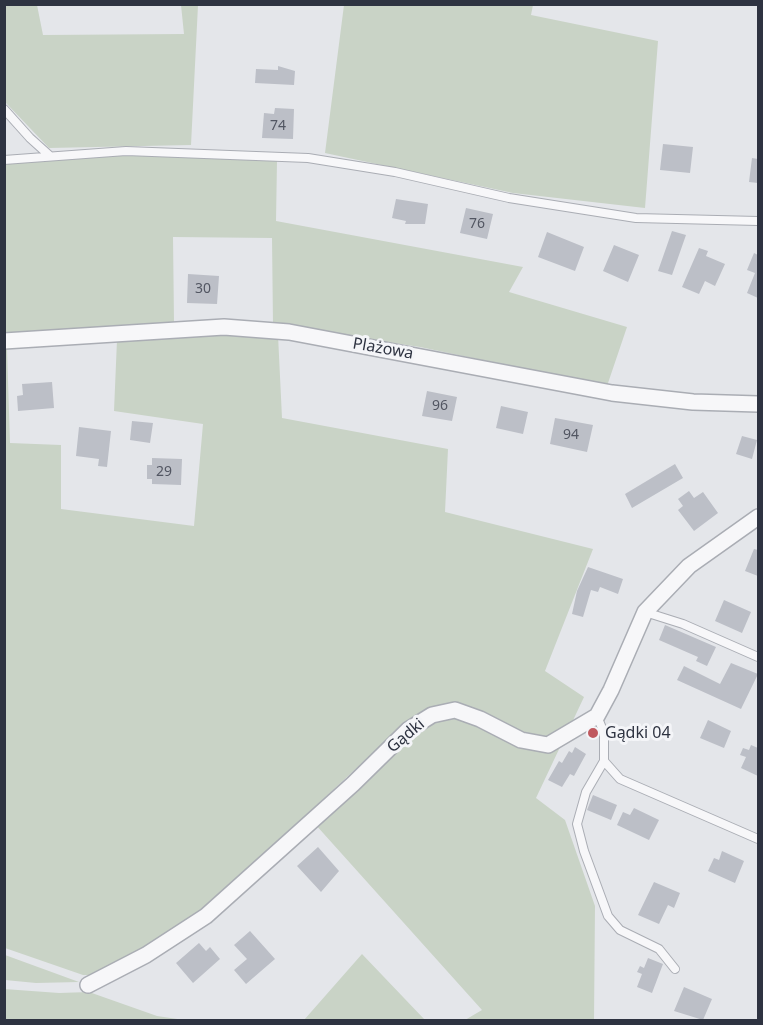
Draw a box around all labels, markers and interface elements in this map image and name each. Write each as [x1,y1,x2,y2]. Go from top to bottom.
house number: 74 [270,118,286,134]
house number: 76 [469,216,485,232]
house number: 30 [195,281,211,297]
street label: Plażowa [351,334,415,364]
house number: 96 [432,398,448,414]
house number: 94 [563,427,579,443]
house number: 29 [156,464,172,480]
street label: Gądki [383,715,429,757]
place label: Gądki 04 [605,723,671,743]
marker: Gądki 04 [586,726,600,740]

